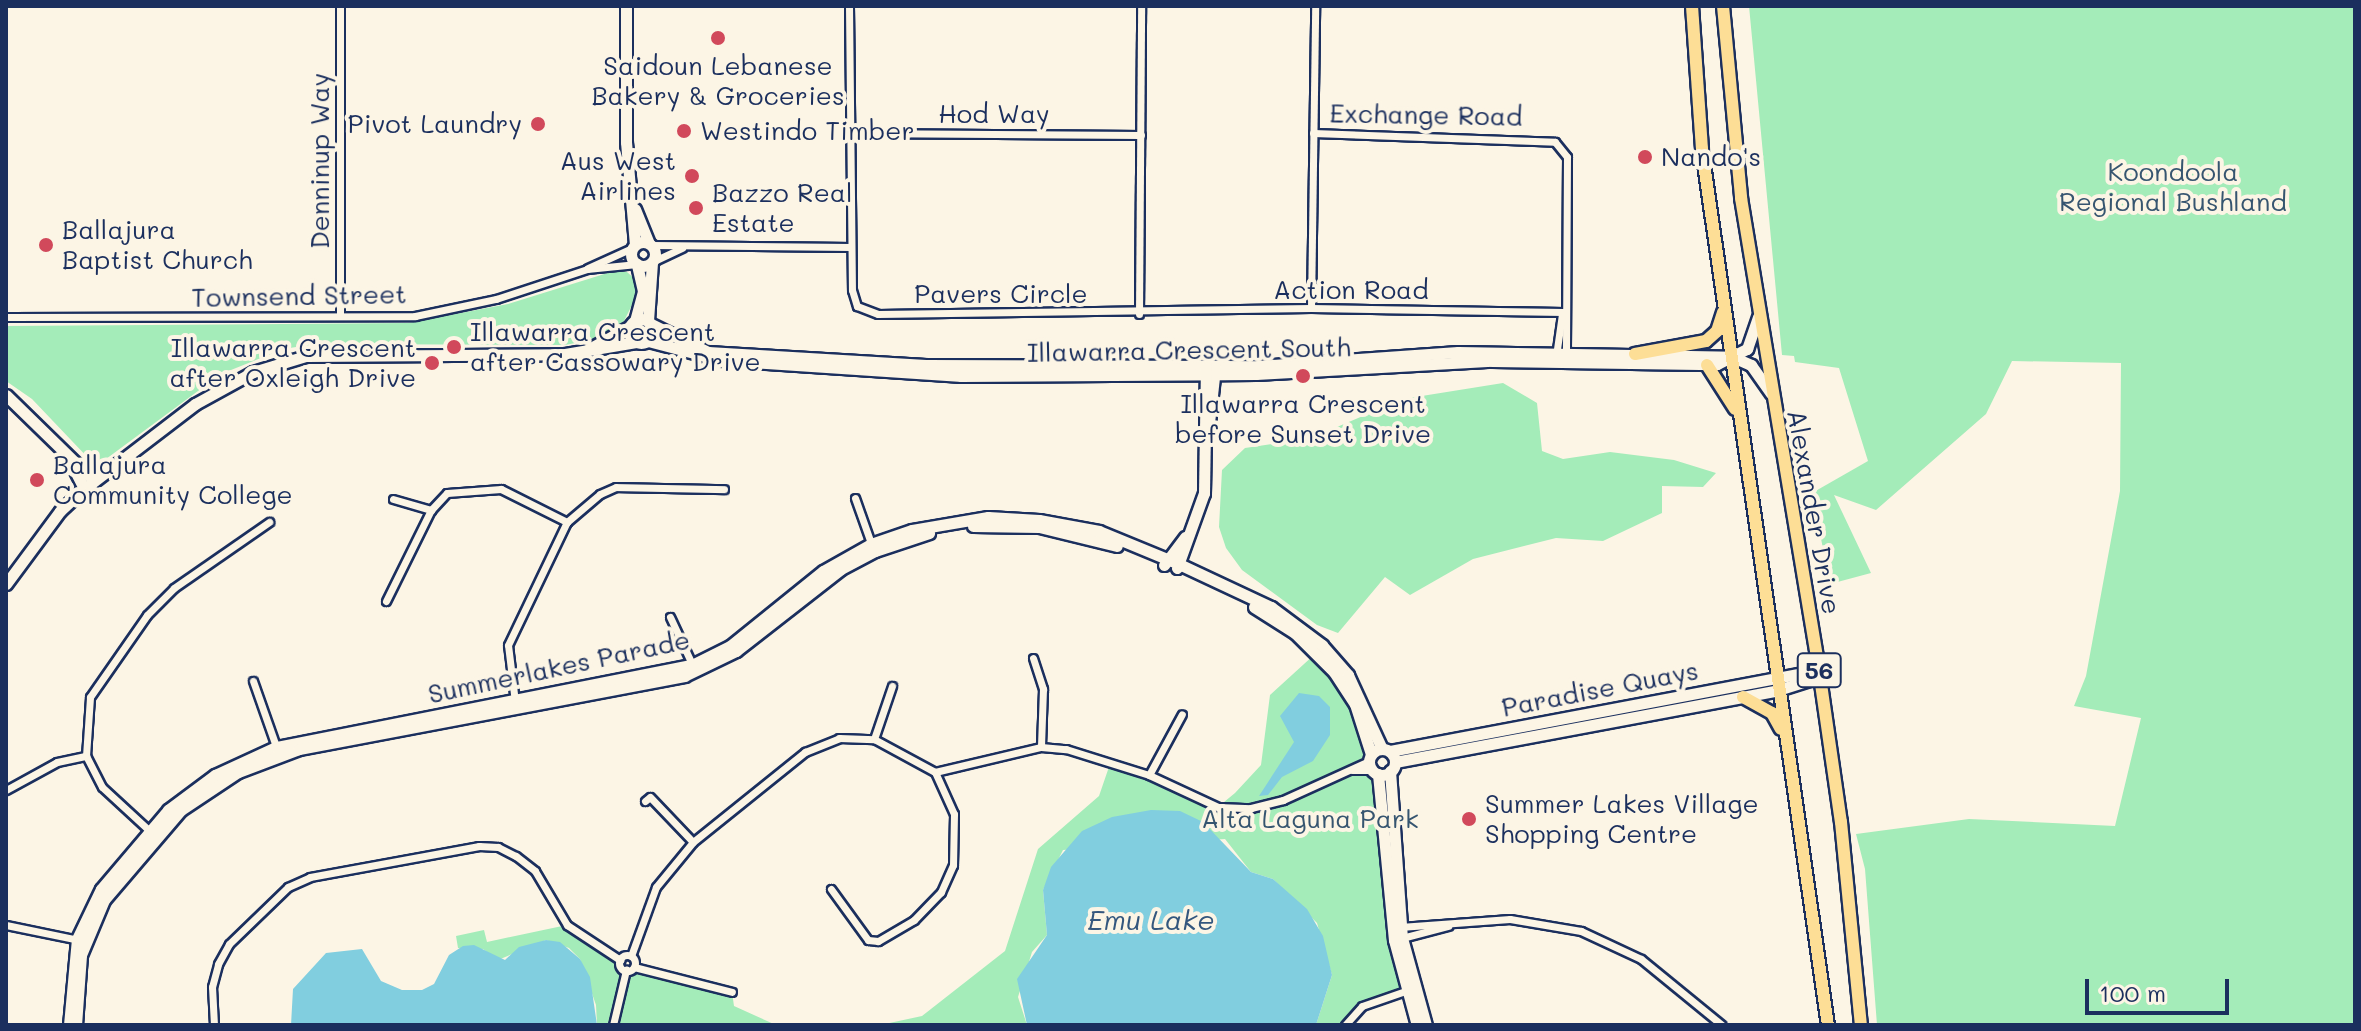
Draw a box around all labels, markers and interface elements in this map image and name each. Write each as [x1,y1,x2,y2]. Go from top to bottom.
marker: Saidoun Lebanese Bakery & Groceries [709,29,727,47]
place label: Saidoun Lebanese Bakery & Groceries [591,50,845,112]
street label: Denninup Way [304,73,336,249]
street label: Hod Way [938,98,1050,130]
street label: Exchange Road [1329,98,1523,132]
place label: Pivot Laundry [348,108,522,140]
marker: Pivot Laundry [529,115,547,133]
place label: Westindo Timber [700,115,914,147]
marker: Westindo Timber [675,122,693,140]
place label: Nando's [1661,141,1761,173]
place label: Aus West Airlines [560,145,676,206]
marker: Nando's [1636,148,1654,166]
park label: Koondoola Regional Bushland [2059,156,2287,218]
marker: Aus West Airlines [683,167,701,185]
place label: Bazzo Real Estate [712,177,852,238]
marker: Bazzo Real Estate [687,199,705,217]
place label: Ballajura Baptist Church [62,214,253,276]
marker: Ballajura Baptist Church [37,236,55,254]
street label: Action Road [1273,274,1429,306]
street label: Pavers Circle [914,278,1088,310]
street label: Townsend Street [191,279,407,313]
place label: Illawarra Crescent after Cassowary Drive [470,316,761,378]
place label: Illawarra Crescent after Oxleigh Drive [170,332,416,394]
street label: Illawarra Crescent South [1027,332,1351,368]
marker: Illawarra Crescent after Cassowary Drive [445,338,463,356]
marker: Illawarra Crescent after Oxleigh Drive [423,354,441,372]
marker: Illawarra Crescent before Sunset Drive [1294,367,1312,385]
place label: Illawarra Crescent before Sunset Drive [1175,388,1431,450]
street label: Alexander Drive [1781,407,1847,617]
place label: Ballajura Community College [53,449,293,510]
marker: Ballajura Community College [28,471,46,489]
street label: Summerlakes Parade [425,624,693,710]
road number: 56 [1795,650,1843,690]
street label: Paradise Quays [1499,655,1701,723]
place label: Summer Lakes Village Shopping Centre [1485,788,1759,850]
park label: Alta Laguna Park [1201,803,1419,835]
marker: Summer Lakes Village Shopping Centre [1460,810,1478,828]
water label: Emu Lake [1087,902,1215,936]
scale bar [2089,963,2233,1013]
text: 100 m [2099,977,2166,1008]

